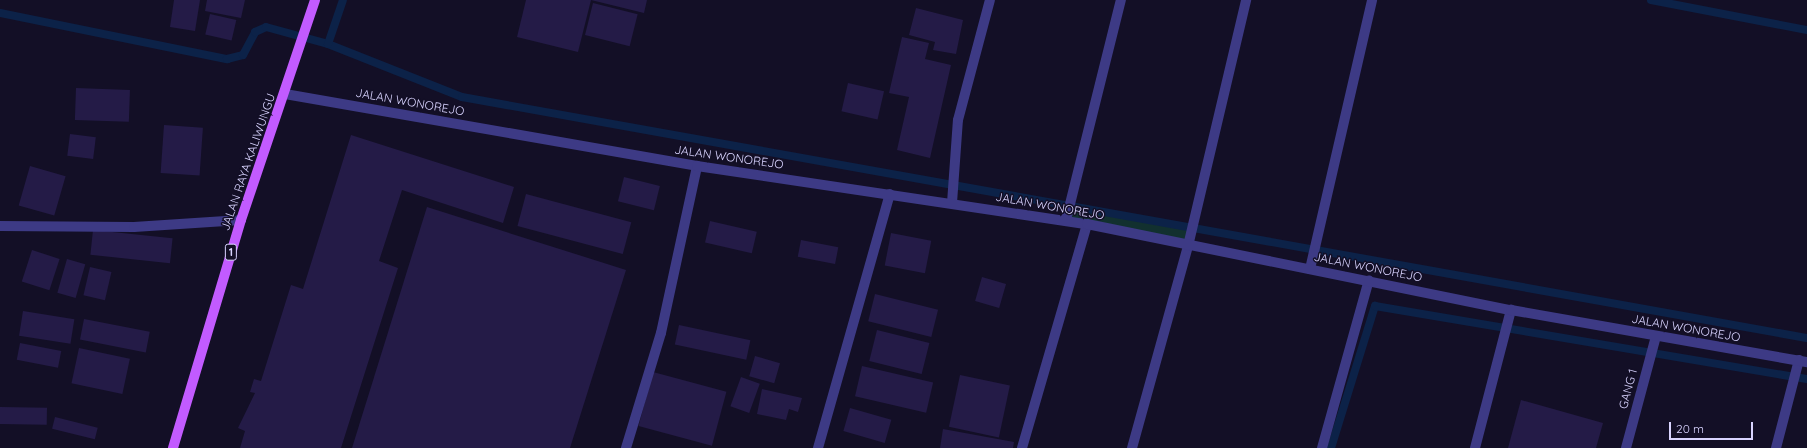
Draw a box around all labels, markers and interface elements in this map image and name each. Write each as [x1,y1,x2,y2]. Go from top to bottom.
street label: JALAN WONOREJO [355,85,465,119]
street label: JALAN RAYA KALIWUNGU [218,92,278,232]
street label: JALAN WONOREJO [674,142,784,172]
street label: JALAN WONOREJO [995,189,1105,223]
road number: 1 [224,243,238,261]
street label: JALAN WONOREJO [1313,249,1423,285]
street label: JALAN WONOREJO [1631,311,1741,345]
street label: GANG 1 [1616,367,1640,411]
scale bar [1671,414,1755,440]
text: 20 m [1676,421,1704,436]

